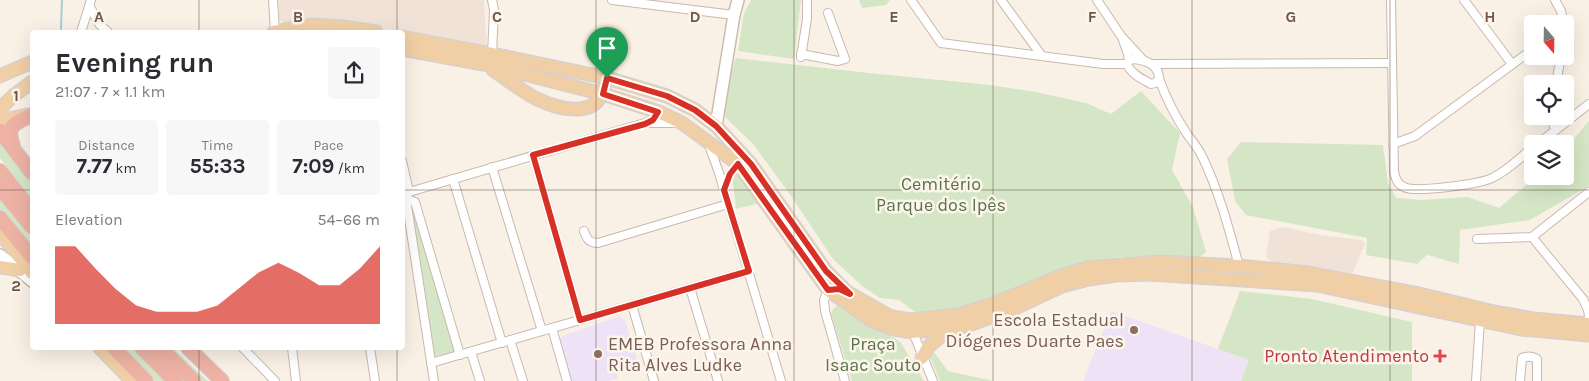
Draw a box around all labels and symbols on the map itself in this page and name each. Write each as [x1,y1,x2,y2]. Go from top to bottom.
text: A [94,7,104,26]
text: B [293,7,303,26]
text: C [492,7,502,26]
text: D [690,7,701,26]
text: E [889,7,899,26]
text: F [1088,7,1097,26]
text: G [1286,7,1296,26]
text: H [1484,7,1496,26]
north arrow [1524,15,1574,65]
pin [586,27,628,78]
text: 1 [13,86,19,105]
park label: Cemitério Parque dos Ipês [876,173,1006,216]
text: 2 [11,276,21,295]
place label: Escola Estadual Diógenes Duarte Paes [946,309,1124,352]
marker: Escola Estadual Diógenes Duarte Paes [1128,324,1140,336]
place label: EMEB Professora Anna Rita Alves Ludke [608,333,792,376]
park label: Praça Isaac Souto [825,333,921,376]
place label: Pronto Atendimento [1264,345,1429,367]
marker: EMEB Professora Anna Rita Alves Ludke [592,348,604,360]
marker: Pronto Atendimento [1433,349,1447,363]

